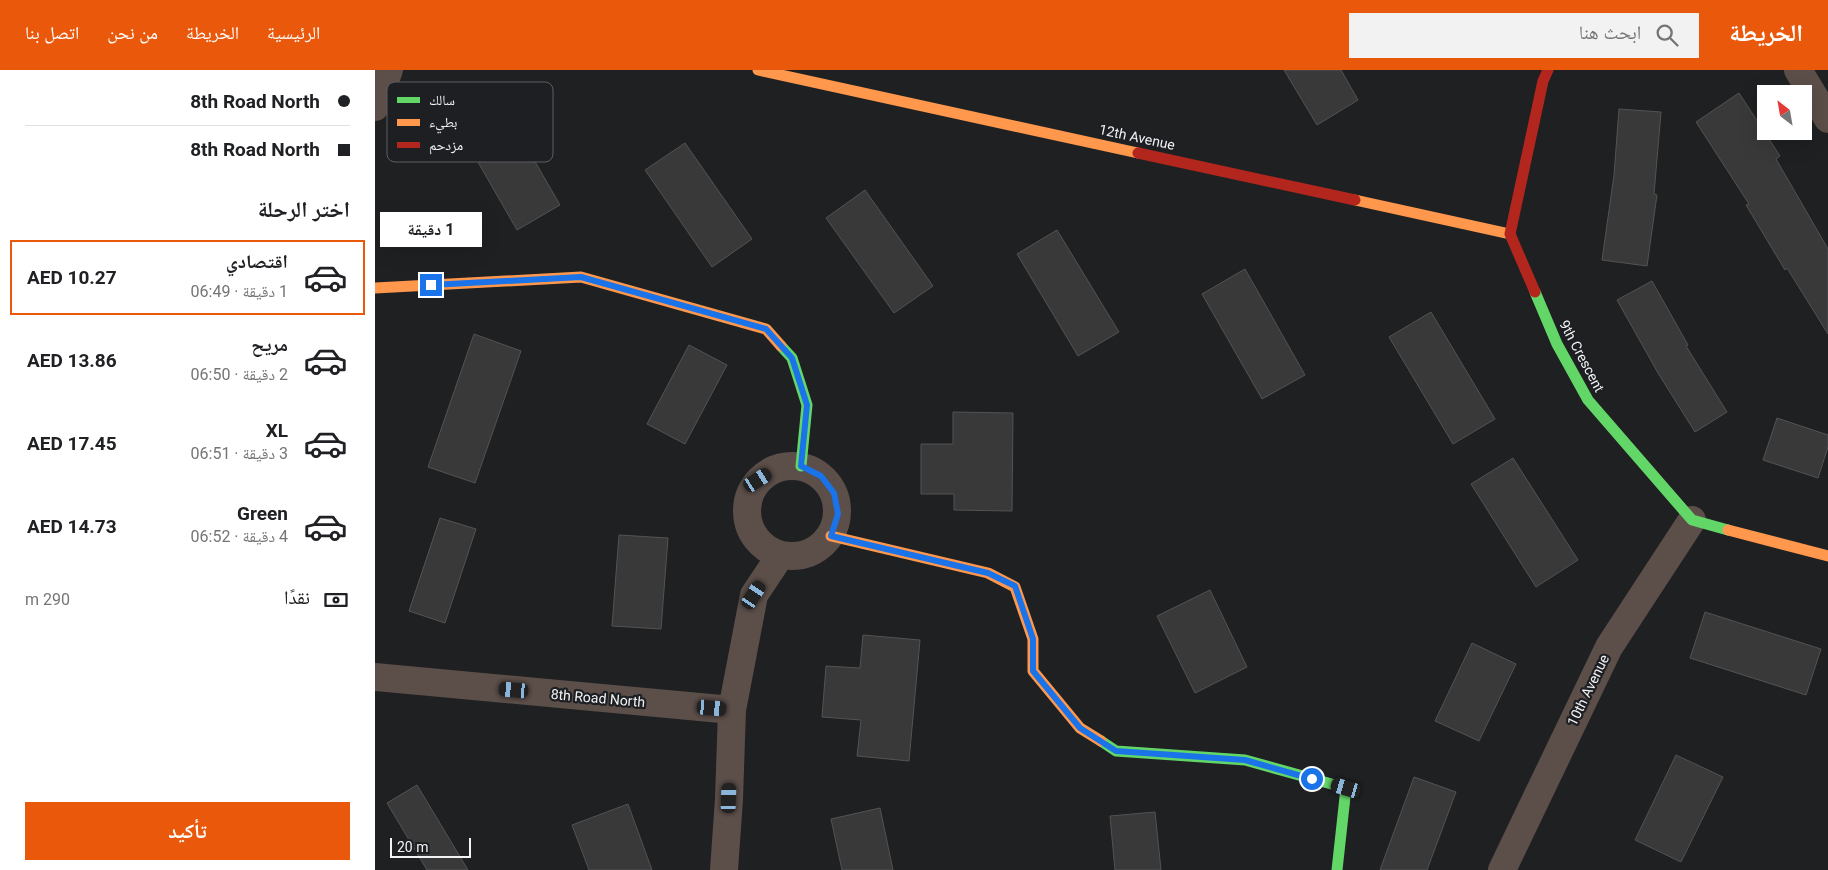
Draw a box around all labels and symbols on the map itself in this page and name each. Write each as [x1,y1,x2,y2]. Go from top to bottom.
legend [387,82,553,162]
north arrow [1757,85,1813,140]
text: سالك [429,92,455,108]
text: بطيء [429,114,458,134]
street label: 12th Avenue [1098,121,1176,153]
text: مزدحم [429,137,463,155]
callout: 1 دقيقة [380,212,482,248]
route end [420,274,442,296]
street label: 9th Crescent [1556,317,1608,395]
car [741,466,774,494]
car [739,578,768,612]
street label: 10th Avenue [1564,652,1612,728]
car [498,681,529,699]
street label: 8th Road North [550,686,646,710]
car [696,699,727,717]
route start [1301,768,1323,790]
car [1329,777,1362,799]
car [720,783,737,813]
scale bar [390,835,471,858]

